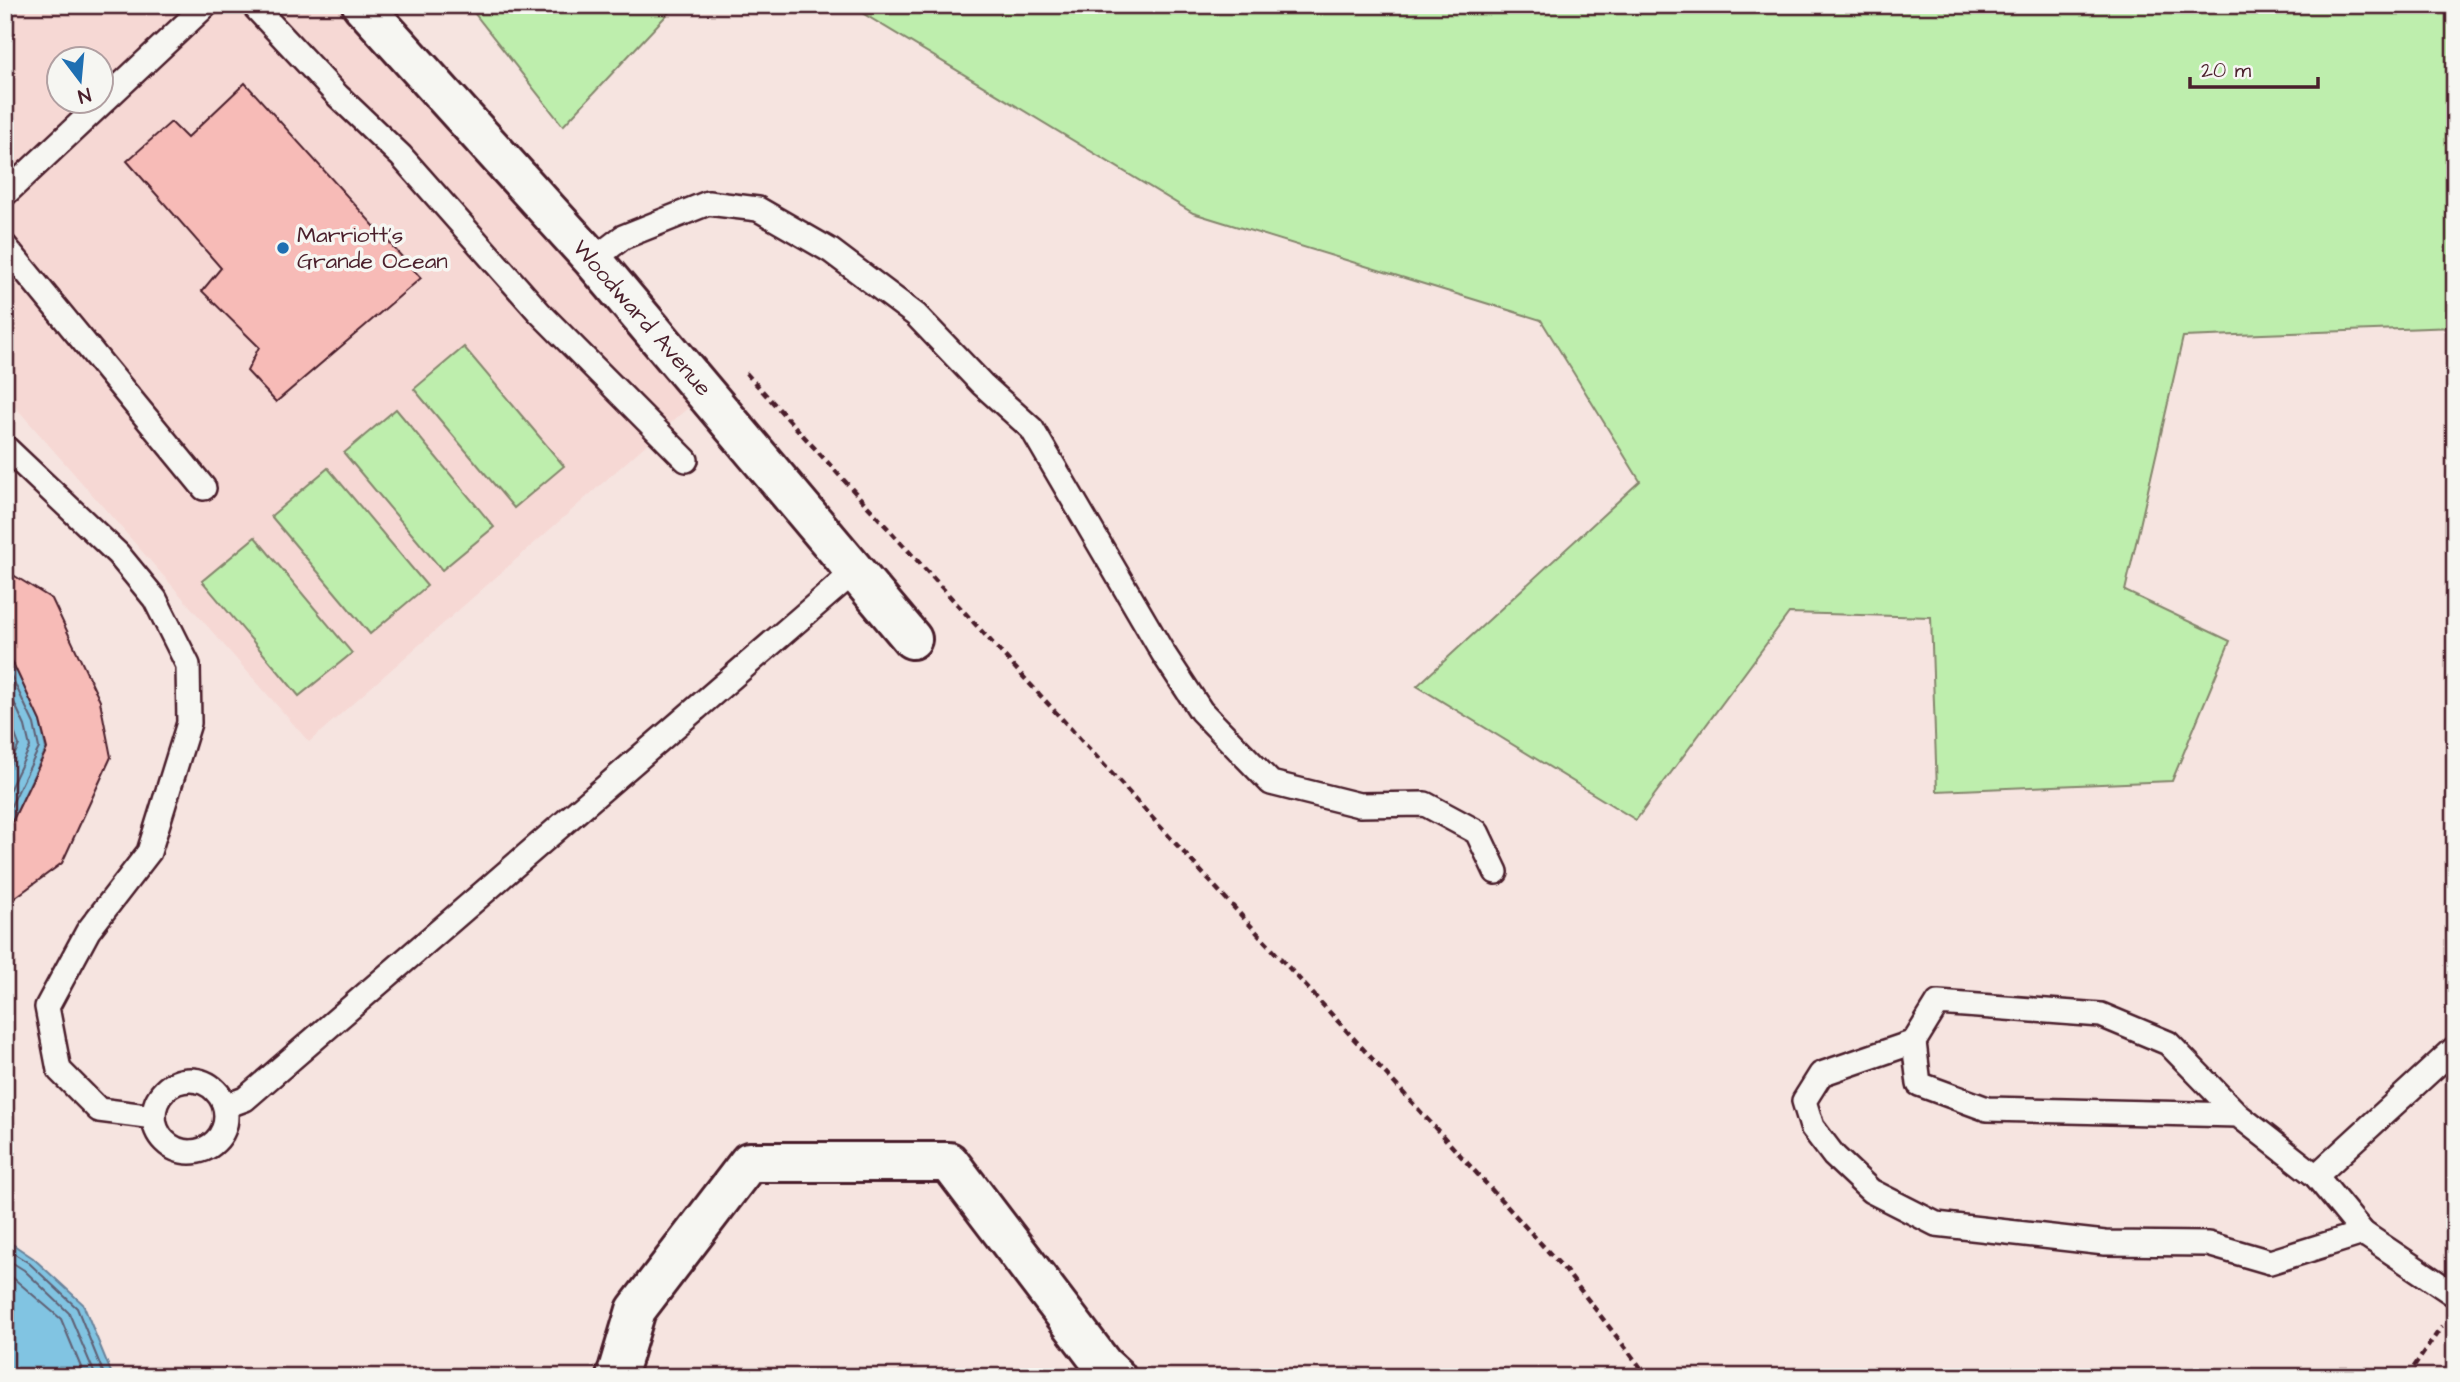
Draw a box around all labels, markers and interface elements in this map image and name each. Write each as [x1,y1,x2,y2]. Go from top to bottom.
north arrow [46,46,116,116]
scale bar [2190,46,2318,90]
text: 20 m [2201,56,2252,85]
text: N [75,80,94,110]
place label: Marriott's Grande Ocean [297,219,448,277]
street label: Woodward Avenue [565,233,719,403]
marker: Marriott's Grande Ocean [275,240,291,256]

